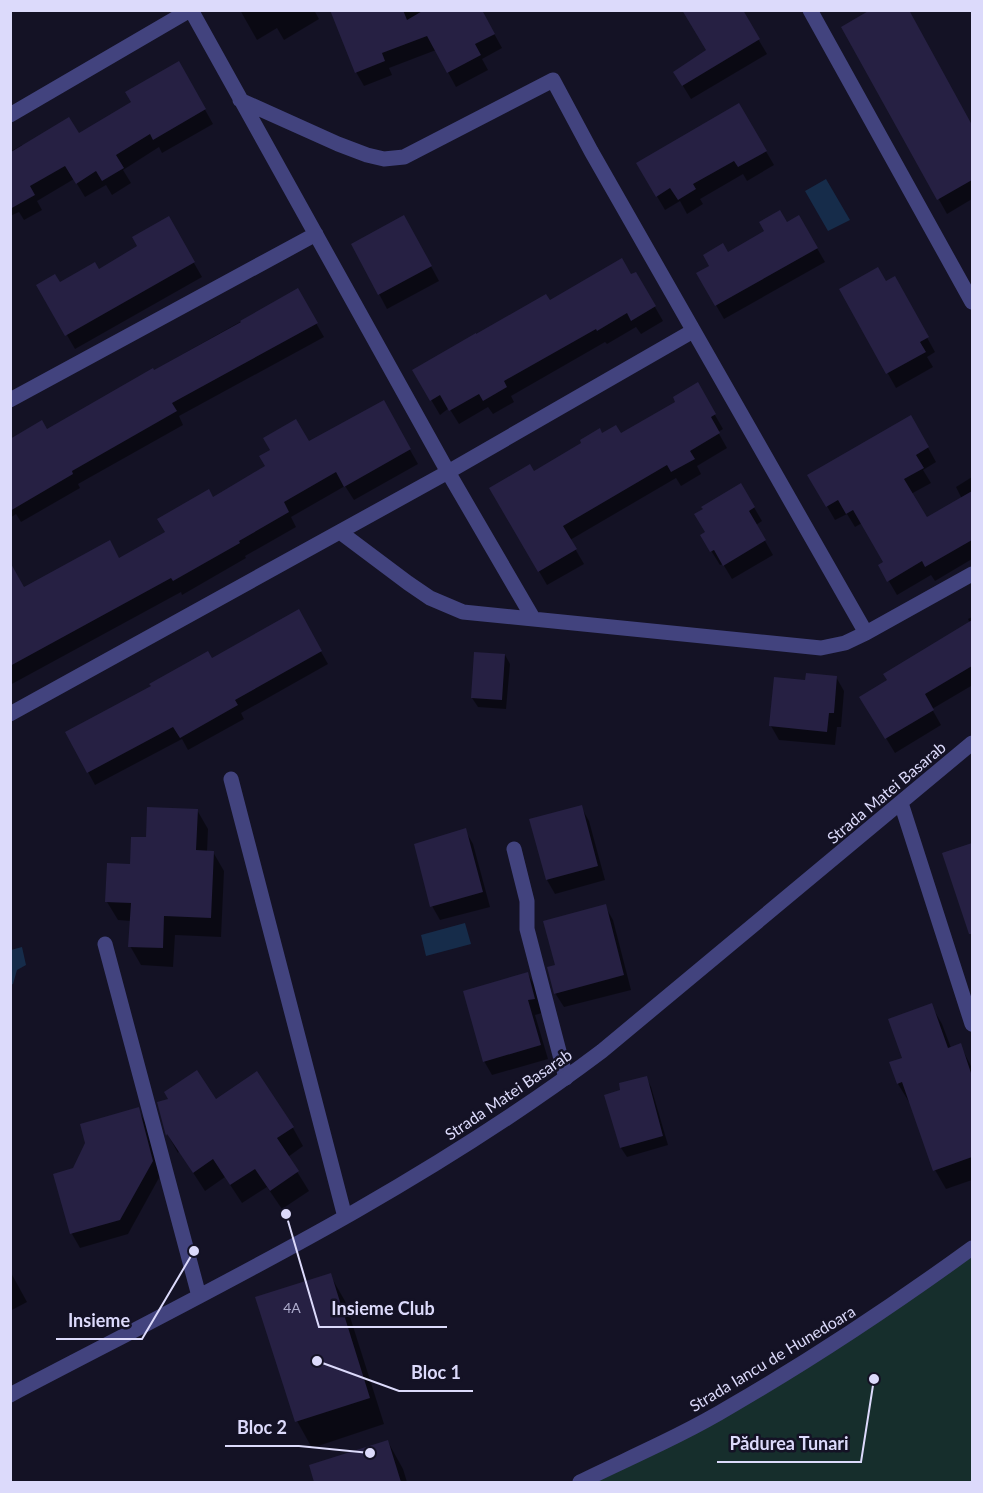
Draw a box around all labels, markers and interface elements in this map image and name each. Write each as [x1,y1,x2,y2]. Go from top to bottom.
street label: Strada Matei Basarab [823,737,949,847]
street label: Strada Matei Basarab [441,1044,575,1144]
callout: Insieme Club [319,1291,447,1327]
text: Insieme Club [331,1297,435,1319]
house number: 4A [283,1299,301,1316]
street label: Strada Iancu de Hunedoara [686,1301,858,1415]
callout: Insieme [56,1303,142,1339]
text: Insieme [68,1309,130,1331]
callout: Bloc 1 [399,1355,473,1391]
text: Bloc 1 [411,1361,461,1383]
callout: Bloc 2 [225,1410,299,1446]
text: Bloc 2 [237,1416,287,1438]
callout: Pădurea Tunari [717,1426,861,1462]
text: Pădurea Tunari [729,1432,849,1454]

